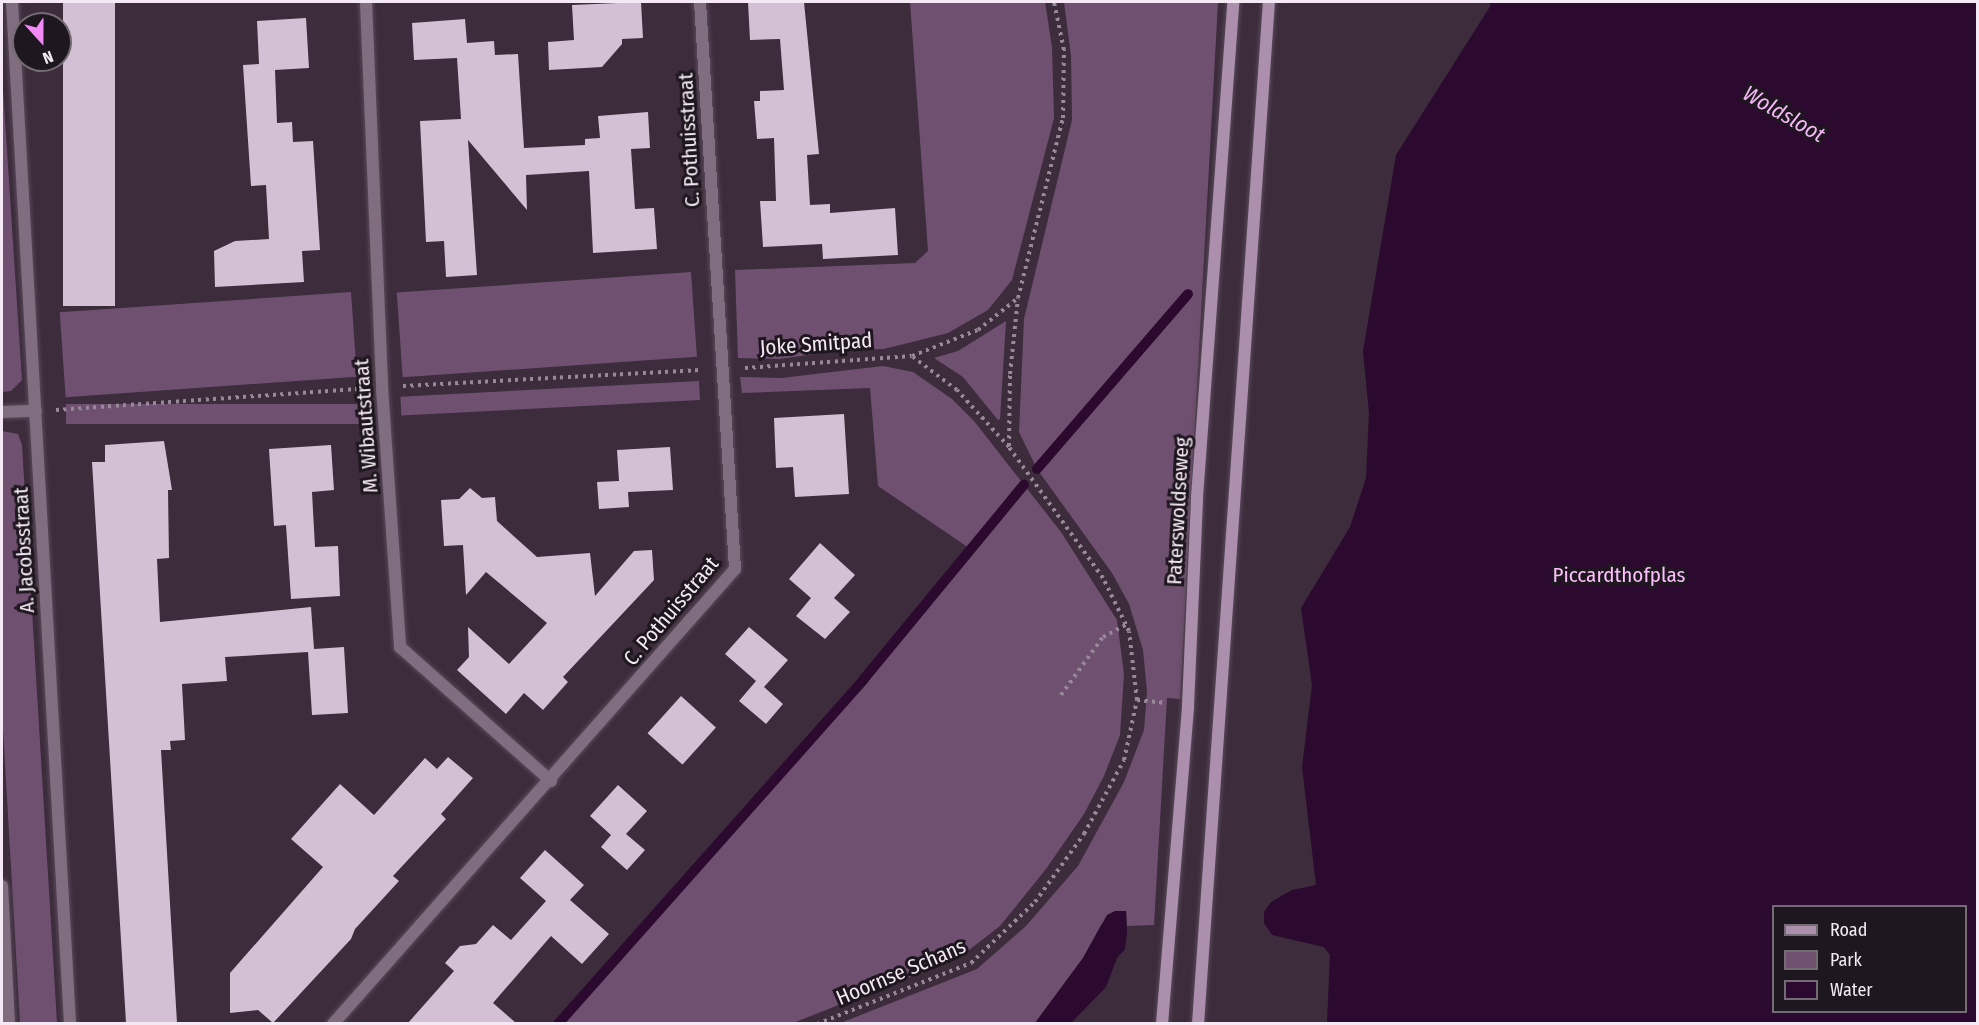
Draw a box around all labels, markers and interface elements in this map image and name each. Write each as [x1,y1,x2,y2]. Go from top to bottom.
north arrow [12,12,72,72]
text: N [40,47,56,68]
street label: C. Pothuisstraat [673,72,705,208]
water label: Woldsloot [1738,80,1830,148]
street label: Joke Smitpad [759,327,873,361]
street label: M. Wibautstraat [349,358,383,494]
street label: Paterswoldseweg [1162,437,1194,585]
street label: A. Jacobsstraat [8,486,40,614]
street label: C. Pothuisstraat [618,551,724,671]
park label: Piccardthofplas [1552,562,1686,588]
legend [1772,905,1967,1013]
text: Road [1830,919,1867,941]
street label: Hoornse Schans [832,933,970,1011]
text: Park [1830,949,1862,971]
text: Water [1830,979,1873,1001]

